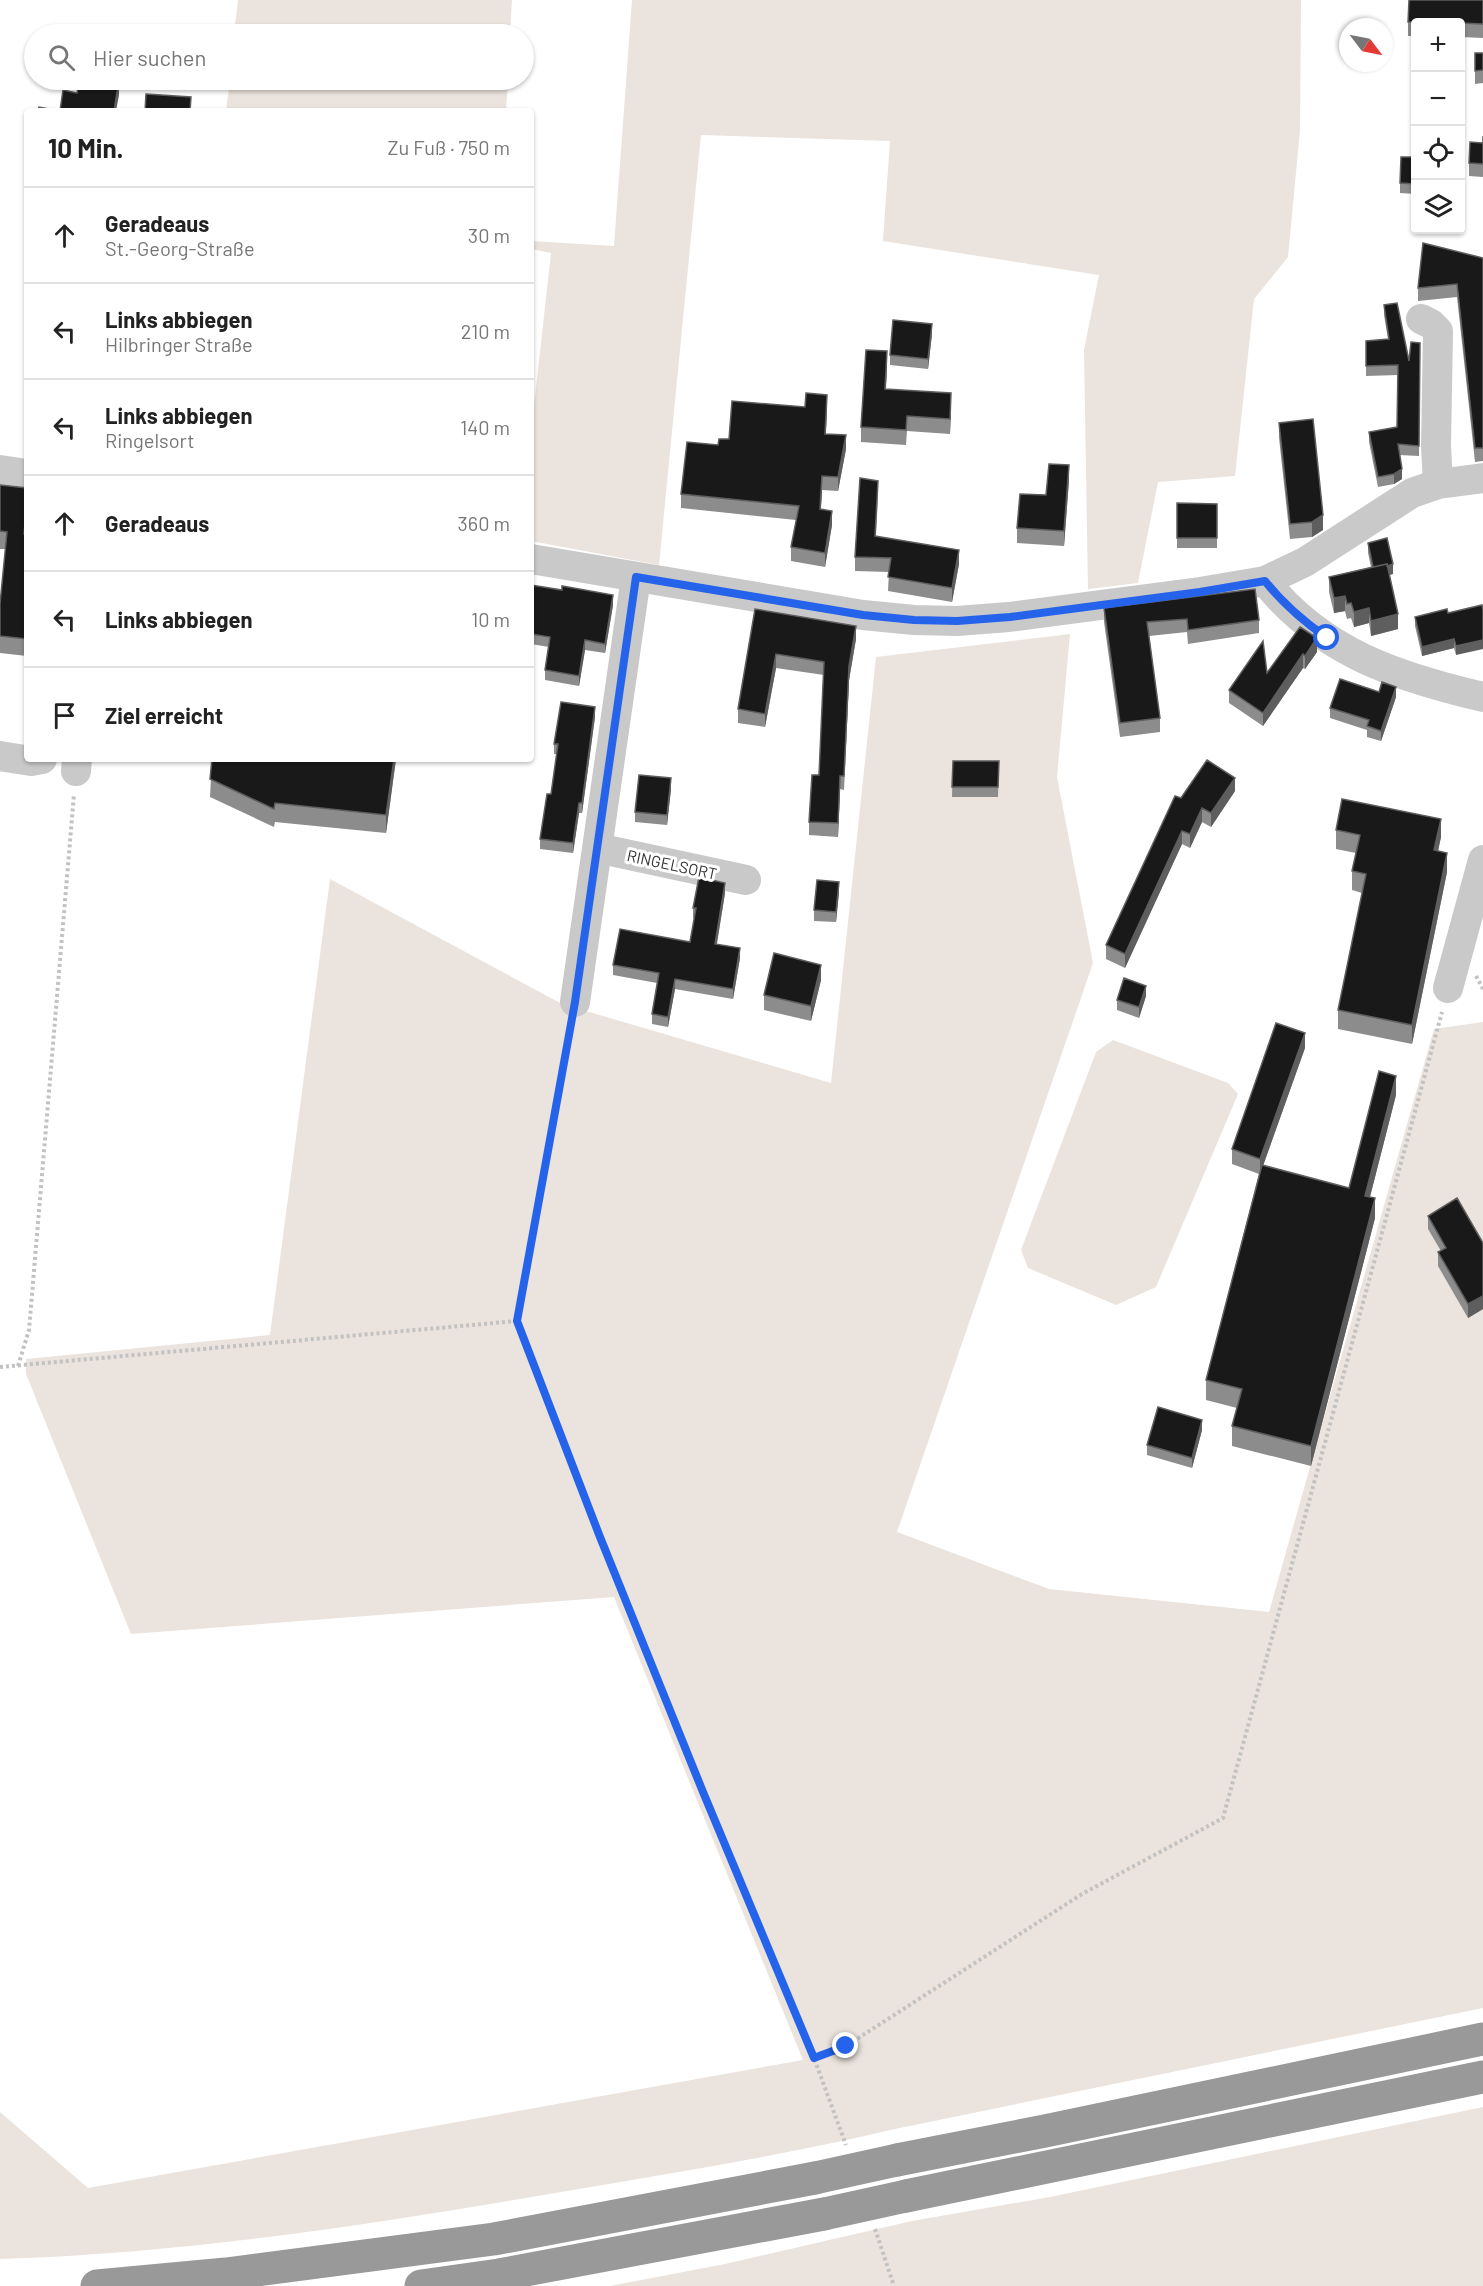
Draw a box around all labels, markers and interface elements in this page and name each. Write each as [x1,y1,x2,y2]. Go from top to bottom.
north arrow [1339,18,1393,72]
map controls [1411,18,1465,234]
button: + [1411,18,1465,72]
search box [24,24,534,90]
icon: search [45,41,78,74]
text: Hier suchen [93,44,206,70]
button: − [1411,72,1465,126]
button: locate [1411,126,1465,180]
text: 10 Min. [48,132,123,163]
text: Zu Fuß · 750 m [388,135,510,159]
button: layers [1411,180,1465,234]
text: Geradeaus [105,210,209,236]
icon: ahead [48,219,81,252]
text: 30 m [468,223,510,247]
text: St.-Georg-Straße [105,236,255,260]
text: Links abbiegen [105,306,253,332]
icon: left [48,315,81,348]
text: 210 m [461,319,510,343]
text: Hilbringer Straße [105,332,253,356]
text: Links abbiegen [105,402,253,428]
icon: left [48,411,81,444]
text: 140 m [460,415,510,439]
text: Ringelsort [105,428,194,452]
icon: ahead [48,507,81,540]
text: Geradeaus [105,510,209,536]
text: 360 m [458,511,510,535]
icon: left [48,603,81,636]
text: Links abbiegen [105,606,253,632]
text: 10 m [471,607,510,631]
route start [1313,624,1339,650]
icon: arrive [48,699,81,732]
text: Ziel erreicht [105,702,223,728]
street label: RINGELSORT [625,845,719,883]
route end [832,2032,858,2058]

